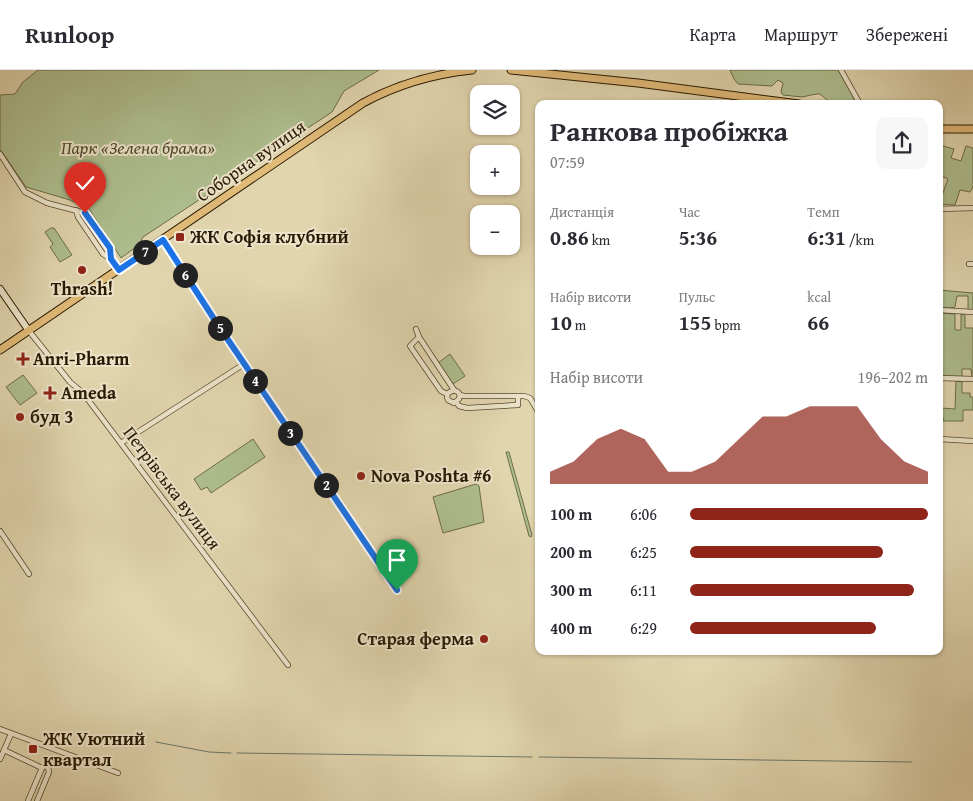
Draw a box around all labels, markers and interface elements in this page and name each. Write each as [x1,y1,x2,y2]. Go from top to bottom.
text: Runloop [25,17,114,52]
text: Карта [690,21,736,48]
text: Маршрут [764,21,838,48]
text: Збережені [866,21,948,48]
map controls [470,85,520,255]
button: layers [470,85,520,135]
text: Ранкова пробіжка [550,110,788,151]
street label: Соборна вулиця [191,113,311,208]
button: share [876,117,928,169]
park label: Парк «Зелена брама» [61,134,215,161]
button: + [470,145,520,195]
text: 07:59 [550,150,585,174]
pin [64,162,106,213]
icon: check [71,169,99,197]
text: Дистанція [550,202,614,222]
text: Час [679,202,700,222]
text: Темп [807,202,840,222]
button: − [470,205,520,255]
text: 0.86 [550,222,589,253]
text: 5:36 [679,222,717,253]
text: 6:31 [807,222,846,253]
place label: ЖК Софія клубний [189,223,349,250]
text: km [589,230,610,250]
text: /km [846,230,874,250]
marker: ЖК Софія клубний [174,231,186,243]
pin: 7 [132,240,158,264]
text: 7 [142,242,149,262]
pin: 6 [172,262,198,288]
marker: Thrash! [76,264,88,276]
text: 6 [182,265,189,285]
place label: Thrash! [51,275,113,302]
text: Набір висоти [550,287,631,307]
text: Пульс [679,287,715,307]
text: kcal [807,287,831,307]
text: 10 [550,307,572,338]
text: 155 [679,307,711,338]
text: 66 [807,307,829,338]
text: m [572,315,586,335]
text: bpm [711,315,741,335]
pin: 5 [208,316,232,340]
text: 5 [217,318,224,338]
place label: Anri-Pharm [33,345,130,372]
marker: Anri-Pharm [17,353,29,365]
text: Набір висоти [550,365,643,389]
text: 196–202 m [858,365,928,389]
pin: 4 [242,368,268,394]
text: 4 [252,371,259,391]
place label: Ameda [61,379,117,406]
marker: Ameda [43,386,57,400]
place label: буд 3 [30,403,74,430]
marker: буд 3 [14,411,26,423]
street label: Петрівська вулиця [117,420,228,555]
pin: 3 [278,420,302,446]
text: 3 [287,423,294,443]
place label: Nova Poshta #6 [371,462,491,489]
marker: Nova Poshta #6 [355,470,367,482]
pin: 2 [314,472,338,498]
text: 2 [323,475,330,495]
text: 100 m [550,502,592,526]
text: 6:06 [630,502,657,526]
pin [376,539,418,590]
text: 200 m [550,540,592,564]
text: 6:25 [630,540,657,564]
icon: arrive [383,546,411,574]
text: 300 m [550,578,592,602]
text: 6:11 [630,578,657,602]
text: 400 m [550,616,592,640]
text: 6:29 [630,616,657,640]
place label: Старая ферма [357,625,475,652]
marker: Старая ферма [478,633,490,645]
place label: ЖК Уютний квартал [42,725,145,773]
marker: ЖК Уютний квартал [27,743,39,755]

